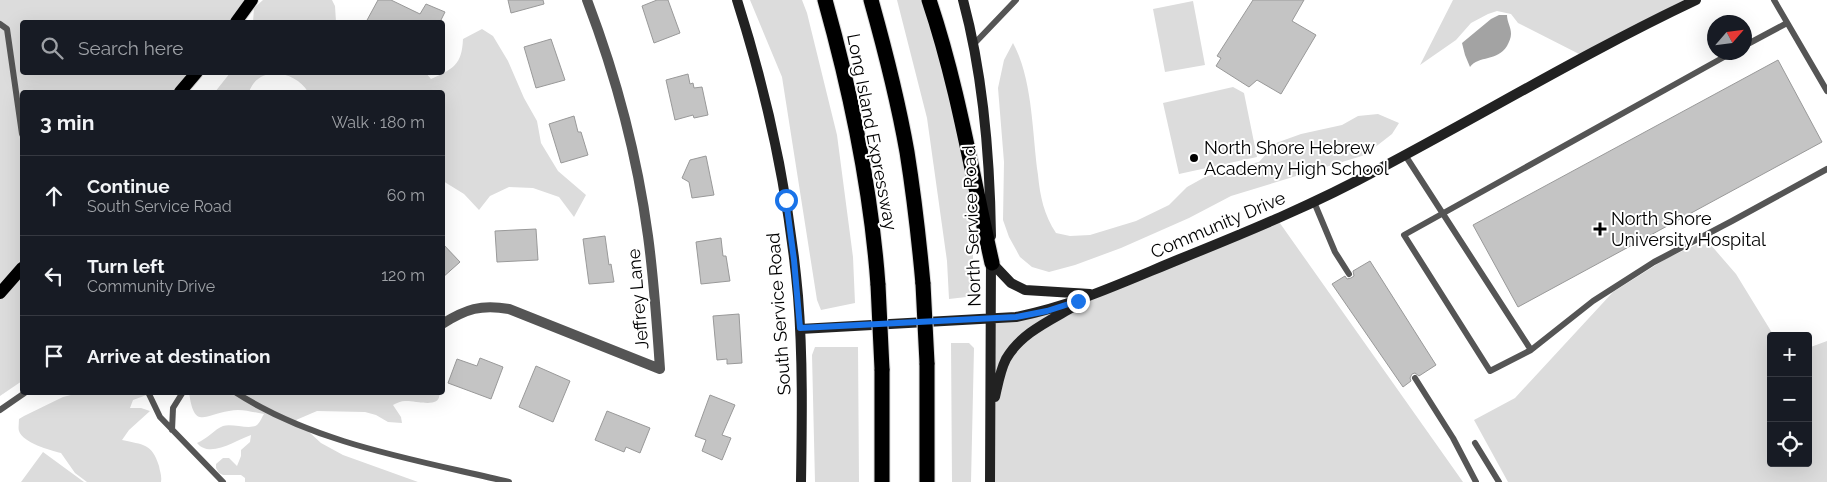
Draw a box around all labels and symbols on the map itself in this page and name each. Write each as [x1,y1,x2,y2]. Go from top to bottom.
north arrow [1707,15,1752,60]
street label: Long Island Expressway [843,32,902,232]
place label: North Shore Hebrew Academy High School [1204,137,1389,179]
street label: North Service Road [958,145,985,307]
marker: North Shore Hebrew Academy High School [1188,152,1200,164]
street label: Community Drive [1147,187,1289,262]
route start [775,189,798,212]
place label: North Shore University Hospital [1611,208,1766,250]
marker: North Shore University Hospital [1593,222,1607,236]
street label: South Service Road [762,232,795,396]
street label: Jeffrey Lane [623,247,652,350]
route end [1067,290,1090,313]

